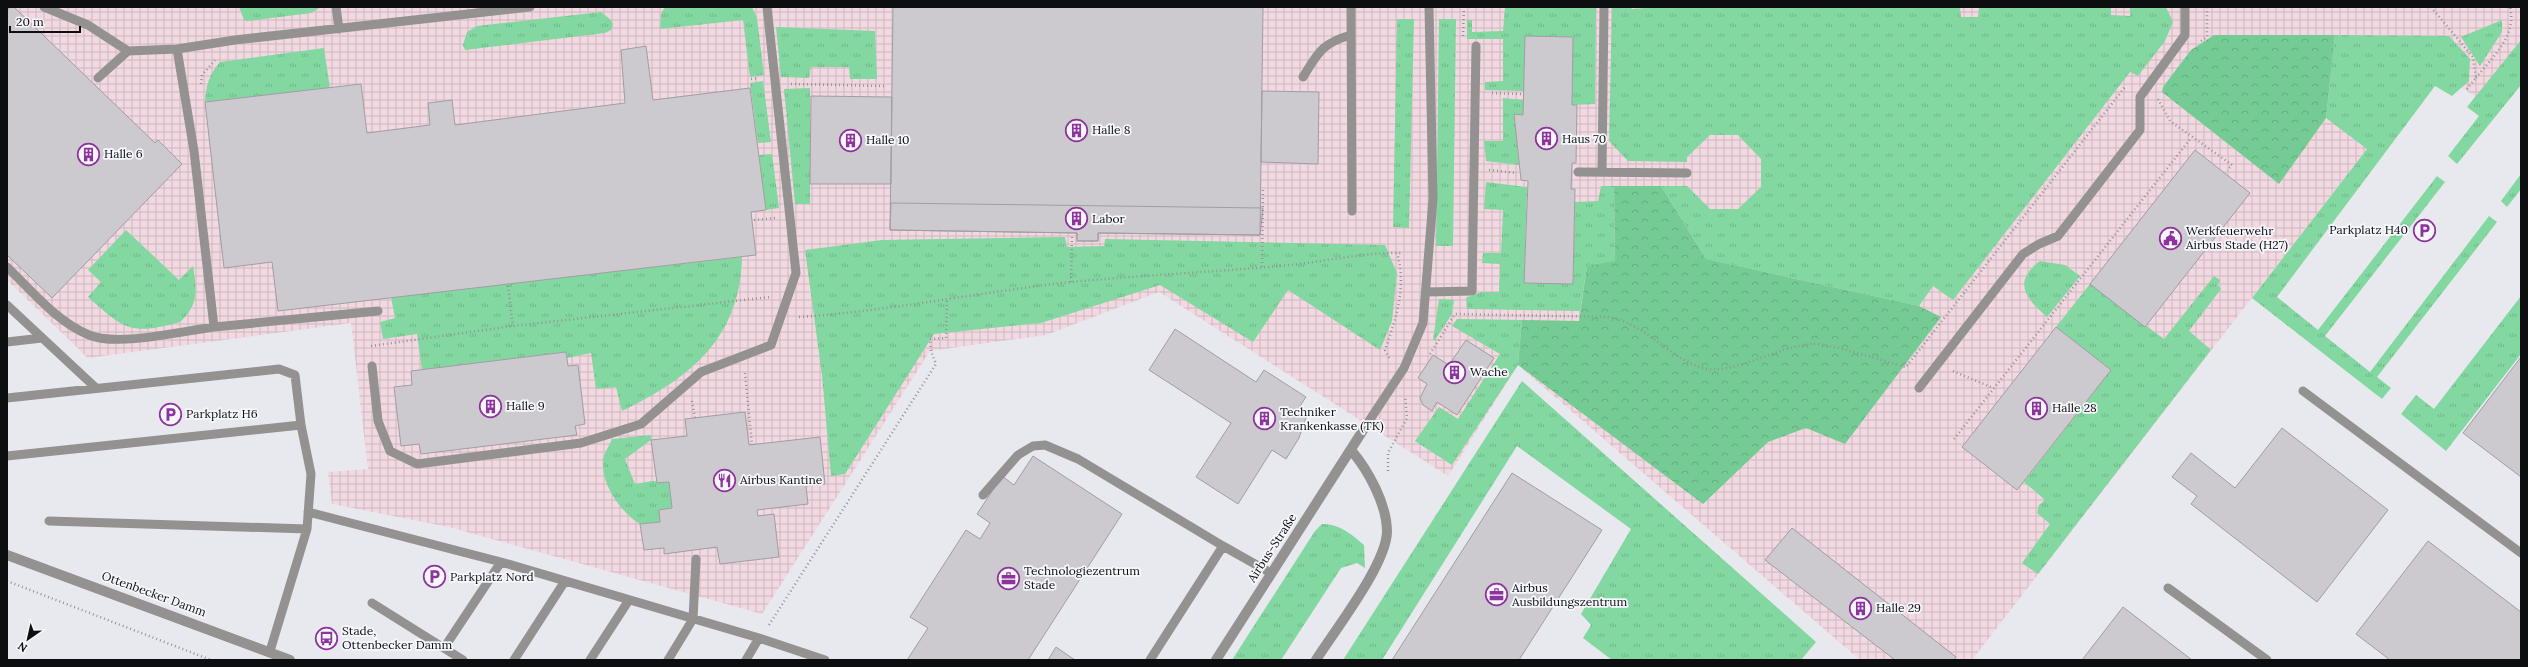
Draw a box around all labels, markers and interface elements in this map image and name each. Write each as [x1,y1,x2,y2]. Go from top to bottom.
scale bar [10,8,80,34]
text: 20 m [16,14,44,29]
building icon: Halle 8 [1063,117,1089,143]
place label: Halle 8 [1092,122,1131,137]
building icon: Haus 70 [1533,126,1559,152]
building icon: Halle 10 [838,127,864,153]
place label: Haus 70 [1562,131,1606,146]
place label: Halle 10 [866,132,909,147]
building icon: Halle 6 [76,141,102,167]
place label: Halle 6 [104,146,143,161]
building icon: Labor [1063,206,1089,232]
place label: Labor [1092,211,1125,226]
parking icon: Parkplatz H40 [2411,217,2437,243]
place label: Parkplatz H40 [2329,222,2408,237]
place label: Werkfeuerwehr Airbus Stade (H27) [2185,223,2288,253]
public building icon: Werkfeuerwehr Airbus Stade (H27) [2157,225,2183,251]
building icon: Wache [1441,359,1467,385]
place label: Wache [1470,364,1508,379]
building icon: Halle 9 [477,393,503,419]
building icon: Halle 28 [2024,395,2050,421]
place label: Halle 9 [506,398,545,413]
place label: Halle 28 [2052,400,2097,415]
parking icon: Parkplatz H6 [157,401,183,427]
place label: Techniker Krankenkasse (TK) [1280,404,1384,434]
place label: Parkplatz H6 [186,406,258,421]
building icon: Techniker Krankenkasse (TK) [1252,406,1278,432]
restaurant icon: Airbus Kantine [712,467,738,493]
place label: Airbus Kantine [739,472,823,487]
street label: Airbus-Straße [1243,510,1300,586]
place label: Technologiezentrum Stade [1024,563,1140,592]
parking icon: Parkplatz Nord [421,564,447,590]
office icon: Technologiezentrum Stade [995,565,1021,591]
street label: Ottenbecker Damm [100,568,209,620]
place label: Parkplatz Nord [450,569,534,584]
place label: Airbus Ausbildungszentrum [1511,580,1627,609]
office icon: Airbus Ausbildungszentrum [1484,582,1510,608]
building icon: Halle 29 [1848,595,1874,621]
place label: Halle 29 [1876,600,1921,615]
north arrow [8,619,48,659]
place label: Stade, Ottenbecker Damm [342,623,453,652]
bus stop icon: Stade, Ottenbecker Damm [313,625,339,651]
text: N [15,639,30,655]

